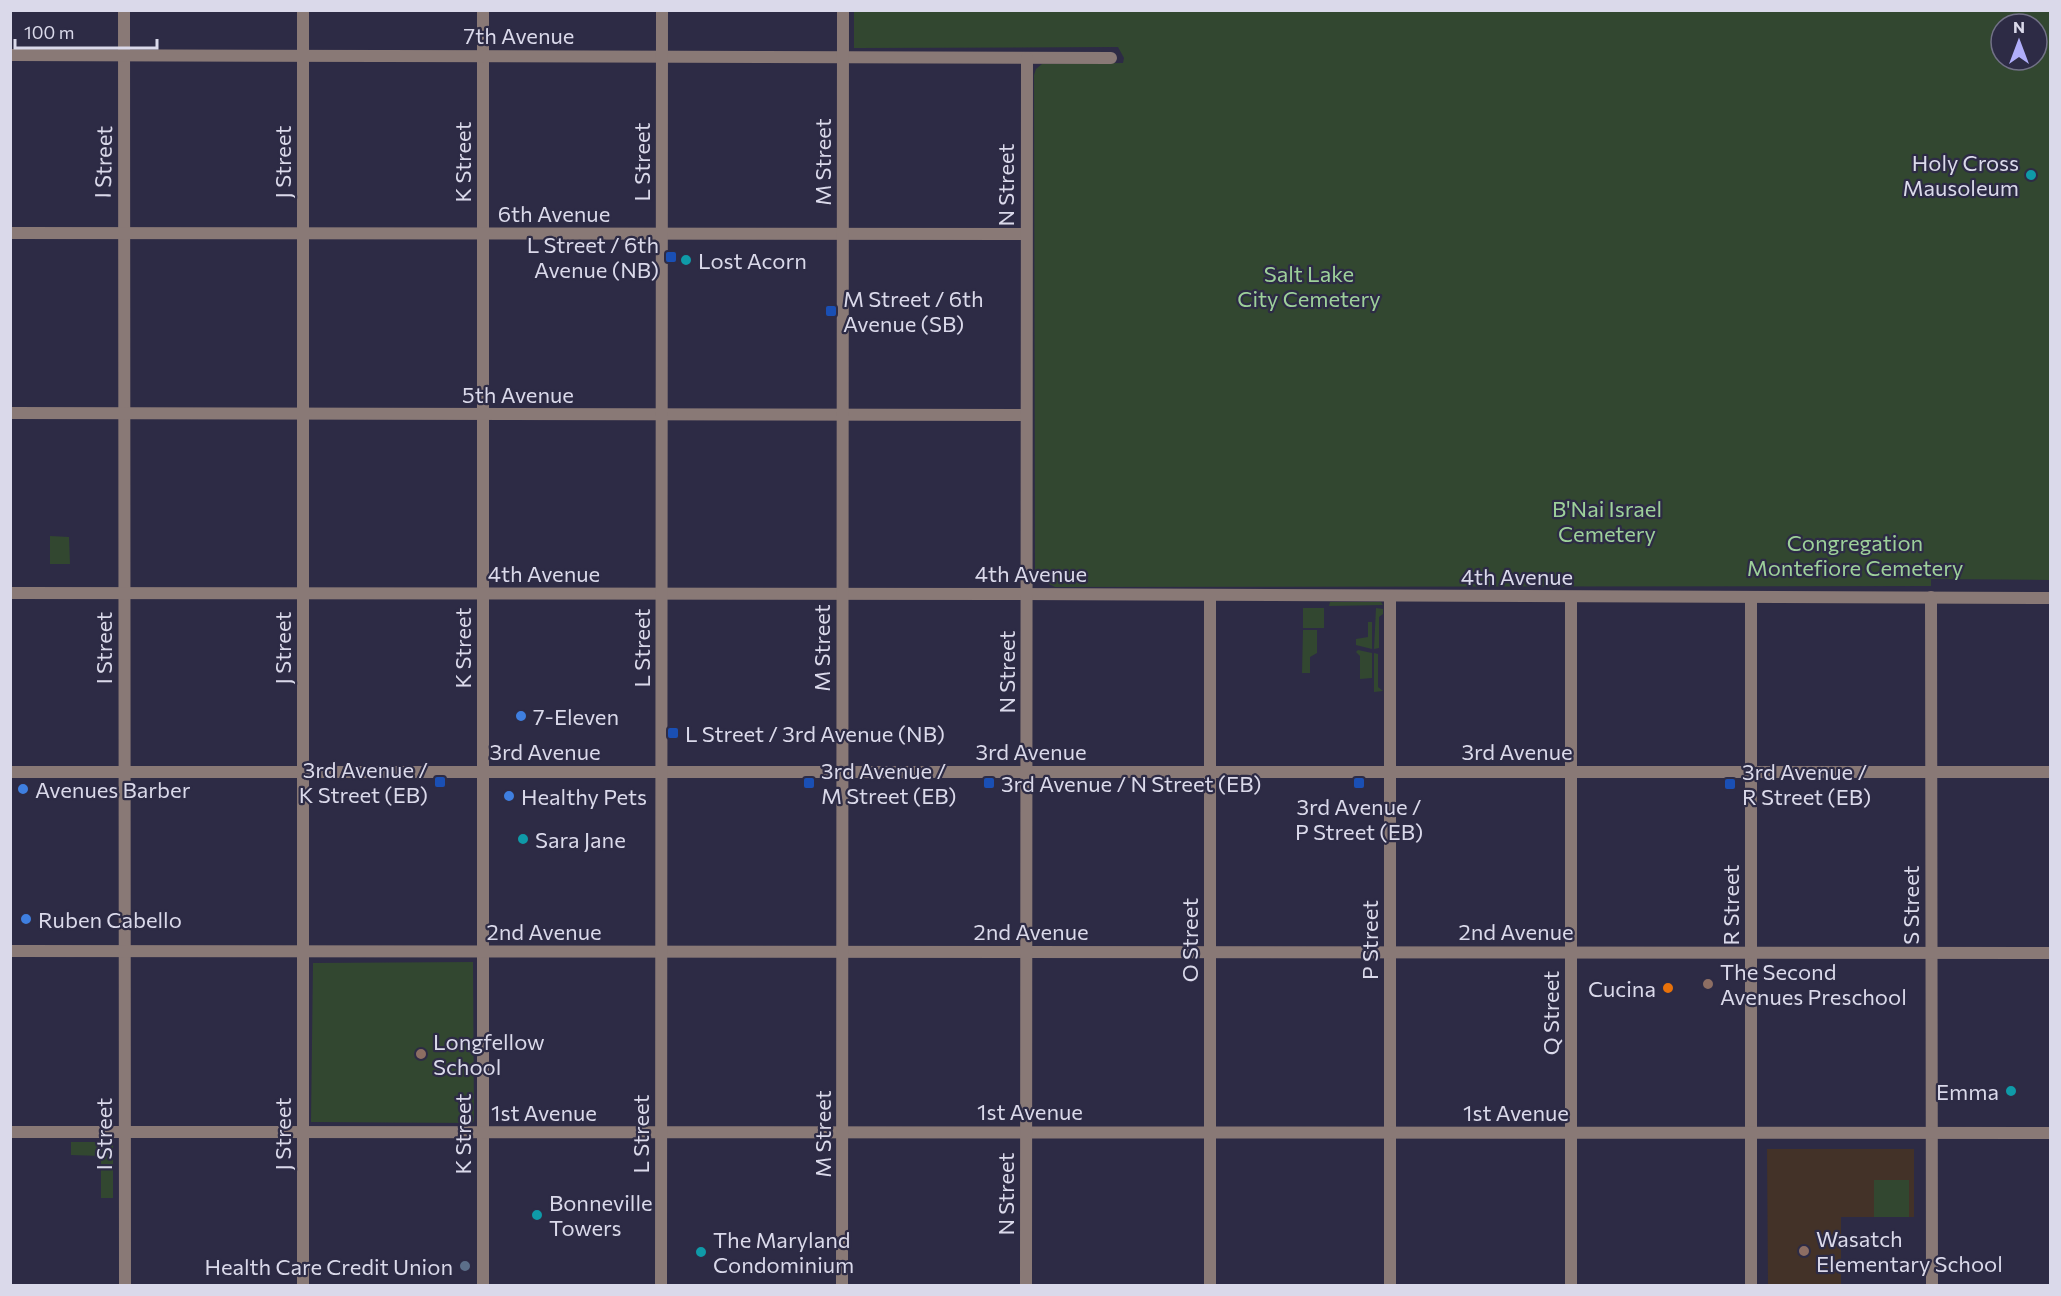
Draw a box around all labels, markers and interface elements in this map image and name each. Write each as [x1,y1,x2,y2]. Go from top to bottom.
scale bar [15,12,158,50]
north arrow [1989,12,2049,72]
text: N [2013,17,2025,36]
text: 100 m [24,21,74,43]
street label: 7th Avenue [464,22,574,49]
street label: M Street [809,118,836,206]
street label: K Street [449,121,476,203]
street label: L Street [628,123,655,202]
street label: I Street [89,125,117,199]
street label: J Street [269,126,296,198]
street label: N Street [992,144,1019,226]
place label: Holy Cross Mausoleum [1903,149,2019,201]
marker: Holy Cross Mausoleum [2024,168,2038,182]
street label: 6th Avenue [498,200,610,227]
place label: L Street / 6th Avenue (NB) [527,231,659,283]
place label: Lost Acorn [698,247,807,274]
marker: L Street / 6th Avenue (NB) [664,250,678,264]
marker: Lost Acorn [679,253,693,267]
park label: Salt Lake City Cemetery [1237,260,1381,312]
place label: M Street / 6th Avenue (SB) [843,285,984,337]
marker: M Street / 6th Avenue (SB) [824,304,838,318]
street label: 5th Avenue [462,381,574,408]
park label: B'Nai Israel Cemetery [1552,495,1662,547]
park label: Congregation Montefiore Cemetery [1747,529,1963,581]
street label: 4th Avenue [488,560,600,587]
street label: 4th Avenue [975,560,1087,587]
street label: 4th Avenue [1461,563,1573,590]
street label: M Street [808,604,835,692]
street label: K Street [449,607,476,689]
street label: L Street [628,609,655,688]
street label: I Street [90,612,117,684]
street label: J Street [269,612,296,684]
street label: N Street [993,631,1020,713]
place label: 7-Eleven [533,703,619,730]
marker: 7-Eleven [514,709,528,723]
place label: L Street / 3rd Avenue (NB) [685,720,945,747]
marker: L Street / 3rd Avenue (NB) [666,726,680,740]
street label: 3rd Avenue [489,738,601,765]
street label: 3rd Avenue [975,738,1087,765]
street label: 3rd Avenue [1461,738,1573,765]
place label: 3rd Avenue / K Street (EB) [299,756,428,808]
place label: 3rd Avenue / M Street (EB) [821,757,956,809]
place label: 3rd Avenue / R Street (EB) [1742,758,1871,810]
place label: 3rd Avenue / N Street (EB) [1001,770,1261,797]
marker: 3rd Avenue / K Street (EB) [433,775,447,789]
place label: Avenues Barber [35,776,191,803]
marker: 3rd Avenue / M Street (EB) [802,776,816,790]
marker: 3rd Avenue / N Street (EB) [982,776,996,790]
marker: 3rd Avenue / P Street (EB) [1352,776,1366,790]
marker: 3rd Avenue / R Street (EB) [1723,777,1737,791]
marker: Avenues Barber [16,782,30,796]
place label: Healthy Pets [521,783,647,810]
marker: Healthy Pets [502,789,516,803]
place label: 3rd Avenue / P Street (EB) [1295,793,1423,845]
place label: Sara Jane [535,826,626,853]
marker: Sara Jane [516,832,530,846]
street label: R Street [1717,864,1744,946]
street label: S Street [1897,865,1924,945]
street label: O Street [1176,898,1203,982]
street label: P Street [1356,900,1383,980]
place label: Ruben Cabello [38,906,182,933]
marker: Ruben Cabello [19,912,33,926]
street label: 2nd Avenue [486,918,602,945]
street label: 2nd Avenue [973,918,1089,945]
street label: 2nd Avenue [1458,918,1574,945]
place label: The Second Avenues Preschool [1720,958,1907,1010]
street label: Q Street [1537,971,1564,1055]
place label: Cucina [1588,975,1656,1002]
marker: The Second Avenues Preschool [1701,977,1715,991]
marker: Cucina [1661,981,1675,995]
place label: Longfellow School [433,1028,545,1080]
marker: Longfellow School [414,1047,428,1061]
place label: Emma [1936,1078,1999,1105]
marker: Emma [2004,1084,2018,1098]
street label: M Street [809,1090,836,1178]
street label: K Street [449,1093,476,1175]
street label: L Street [627,1095,654,1174]
street label: I Street [90,1098,117,1170]
street label: J Street [269,1098,296,1170]
street label: 1st Avenue [977,1098,1083,1125]
street label: 1st Avenue [491,1099,597,1126]
street label: 1st Avenue [1463,1099,1569,1126]
street label: N Street [992,1153,1019,1235]
place label: Bonneville Towers [549,1189,653,1241]
marker: Bonneville Towers [530,1208,544,1222]
place label: Wasatch Elementary School [1816,1225,2003,1277]
place label: The Maryland Condominium [713,1226,854,1278]
marker: Wasatch Elementary School [1797,1244,1811,1258]
marker: The Maryland Condominium [694,1245,708,1259]
place label: Health Care Credit Union [204,1253,453,1280]
marker: Health Care Credit Union [458,1259,472,1273]

